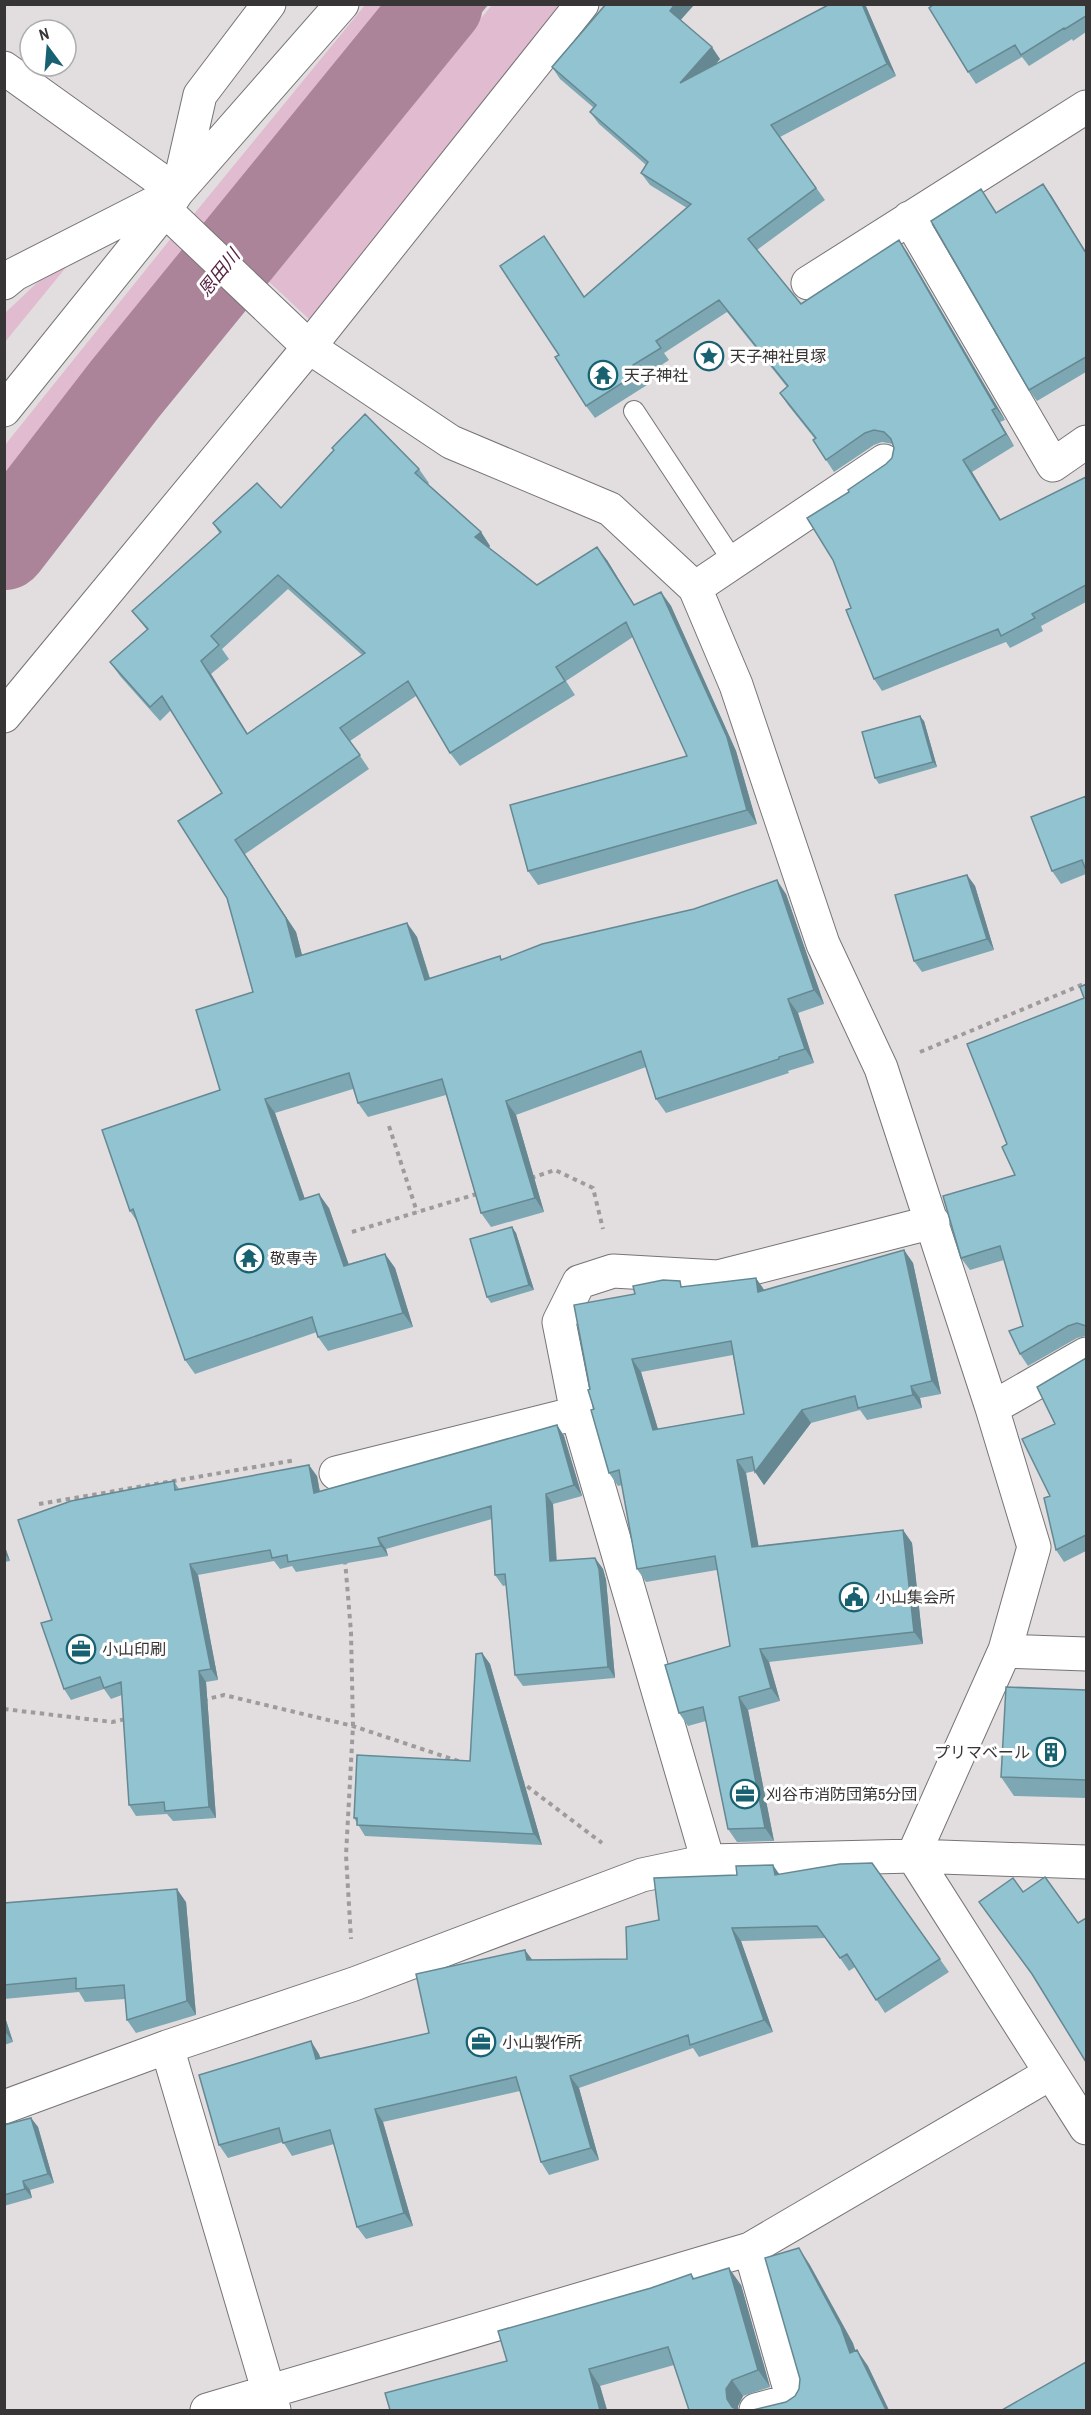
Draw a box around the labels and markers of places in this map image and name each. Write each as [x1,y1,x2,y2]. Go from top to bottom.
place icon: 天子神社貝塚 [693,340,725,372]
place label: 天子神社貝塚 [730,345,826,367]
temple icon: 天子神社 [587,359,619,391]
place label: 天子神社 [624,364,688,386]
temple icon: 敬専寺 [233,1242,265,1274]
place label: 敬専寺 [270,1247,318,1269]
public building icon: 小山集会所 [838,1581,870,1613]
place label: 小山集会所 [875,1586,955,1608]
office icon: 小山印刷 [65,1633,97,1665]
place label: 小山印刷 [102,1638,166,1660]
building icon: プリマベール [1035,1736,1067,1768]
place label: プリマベール [934,1741,1030,1763]
office icon: 刈谷市消防団第5分団 [729,1778,761,1810]
place label: 刈谷市消防団第5分団 [766,1783,917,1805]
office icon: 小山製作所 [465,2026,497,2058]
place label: 小山製作所 [502,2031,582,2053]

